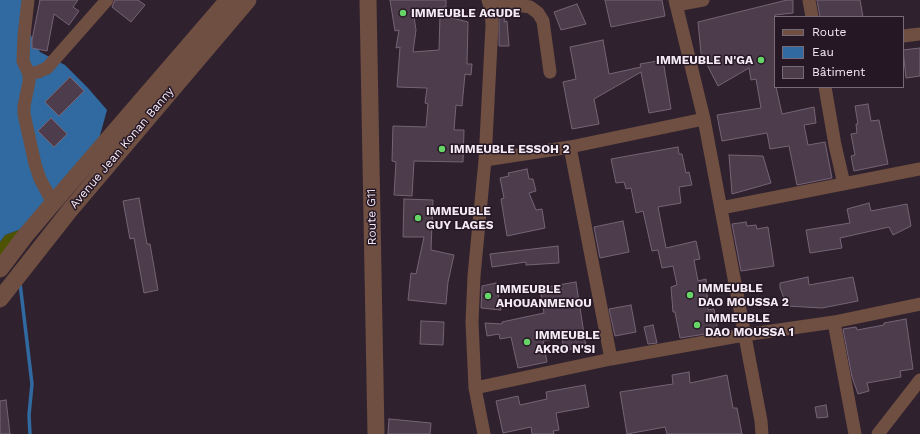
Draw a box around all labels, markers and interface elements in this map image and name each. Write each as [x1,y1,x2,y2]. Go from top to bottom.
place label: IMMEUBLE AGUDE [411,6,520,20]
marker: IMMEUBLE AGUDE [398,8,408,18]
legend [774,16,904,88]
text: Route [812,25,846,39]
text: Eau [812,45,834,59]
place label: IMMEUBLE N'GA [656,53,753,67]
marker: IMMEUBLE N'GA [756,55,766,65]
text: Bâtiment [812,65,865,79]
street label: Avenue Jean Konan Banny [67,84,177,212]
place label: IMMEUBLE ESSOH 2 [450,142,570,156]
marker: IMMEUBLE ESSOH 2 [437,144,447,154]
street label: Route G11 [364,189,380,245]
place label: IMMEUBLE GUY LAGES [426,204,494,232]
marker: IMMEUBLE GUY LAGES [413,213,423,223]
place label: IMMEUBLE DAO MOUSSA 2 [698,281,789,309]
place label: IMMEUBLE AHOUANMENOU [496,282,592,310]
marker: IMMEUBLE DAO MOUSSA 2 [685,290,695,300]
marker: IMMEUBLE AHOUANMENOU [483,291,493,301]
place label: IMMEUBLE DAO MOUSSA 1 [705,311,794,339]
marker: IMMEUBLE DAO MOUSSA 1 [692,320,702,330]
place label: IMMEUBLE AKRO N'SI [535,328,600,356]
marker: IMMEUBLE AKRO N'SI [522,337,532,347]

